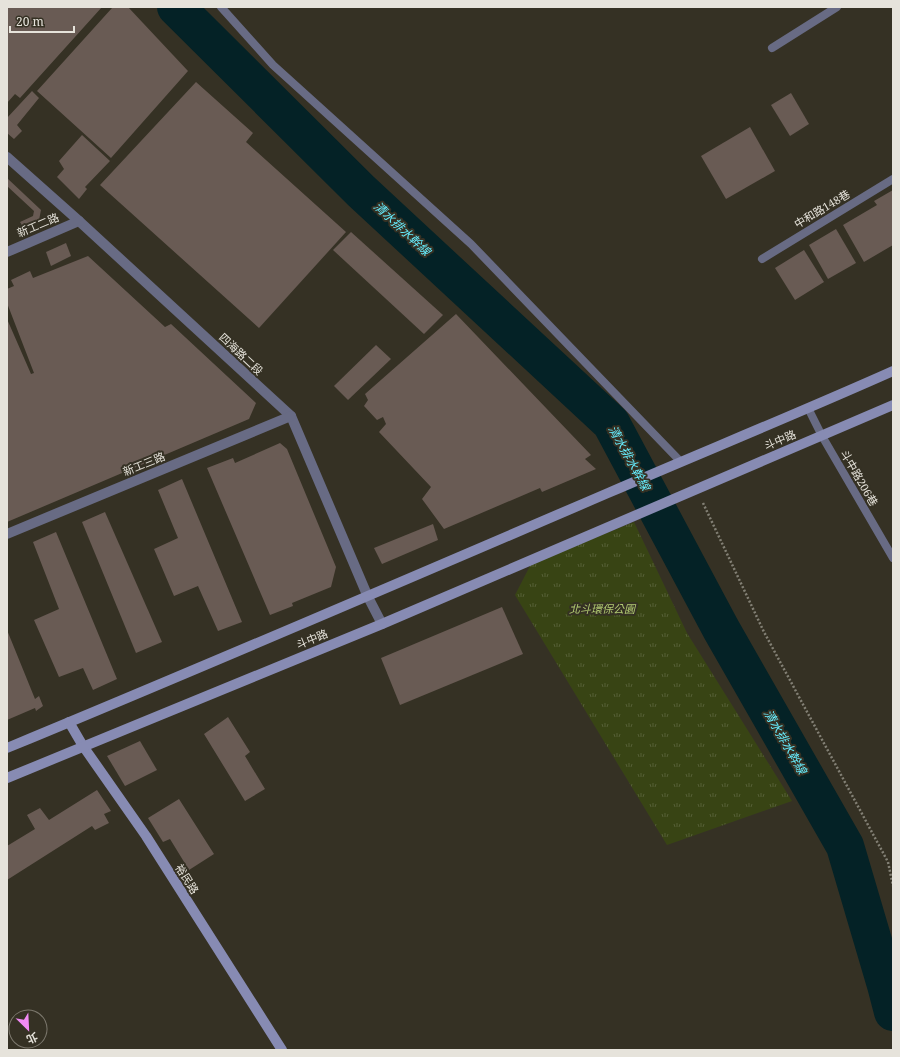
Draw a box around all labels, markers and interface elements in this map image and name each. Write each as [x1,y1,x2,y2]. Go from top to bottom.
scale bar [10,8,74,34]
text: 20 m [16,13,44,30]
street label: 中和路148巷 [791,186,852,231]
water label: 清水排水幹線 [370,198,436,261]
street label: 新工二路 [15,209,61,240]
street label: 四海路二段 [216,329,267,378]
water label: 清水排水幹線 [605,422,655,495]
street label: 斗中路 [762,426,798,453]
street label: 斗中路206巷 [837,447,882,509]
street label: 新工三路 [121,448,167,479]
park label: 北斗環保公園 [569,601,637,616]
street label: 斗中路 [294,625,330,652]
water label: 清水排水幹線 [760,706,812,779]
street label: 裕民路 [172,861,203,897]
north arrow [8,1009,48,1049]
text: 北 [24,1030,40,1048]

